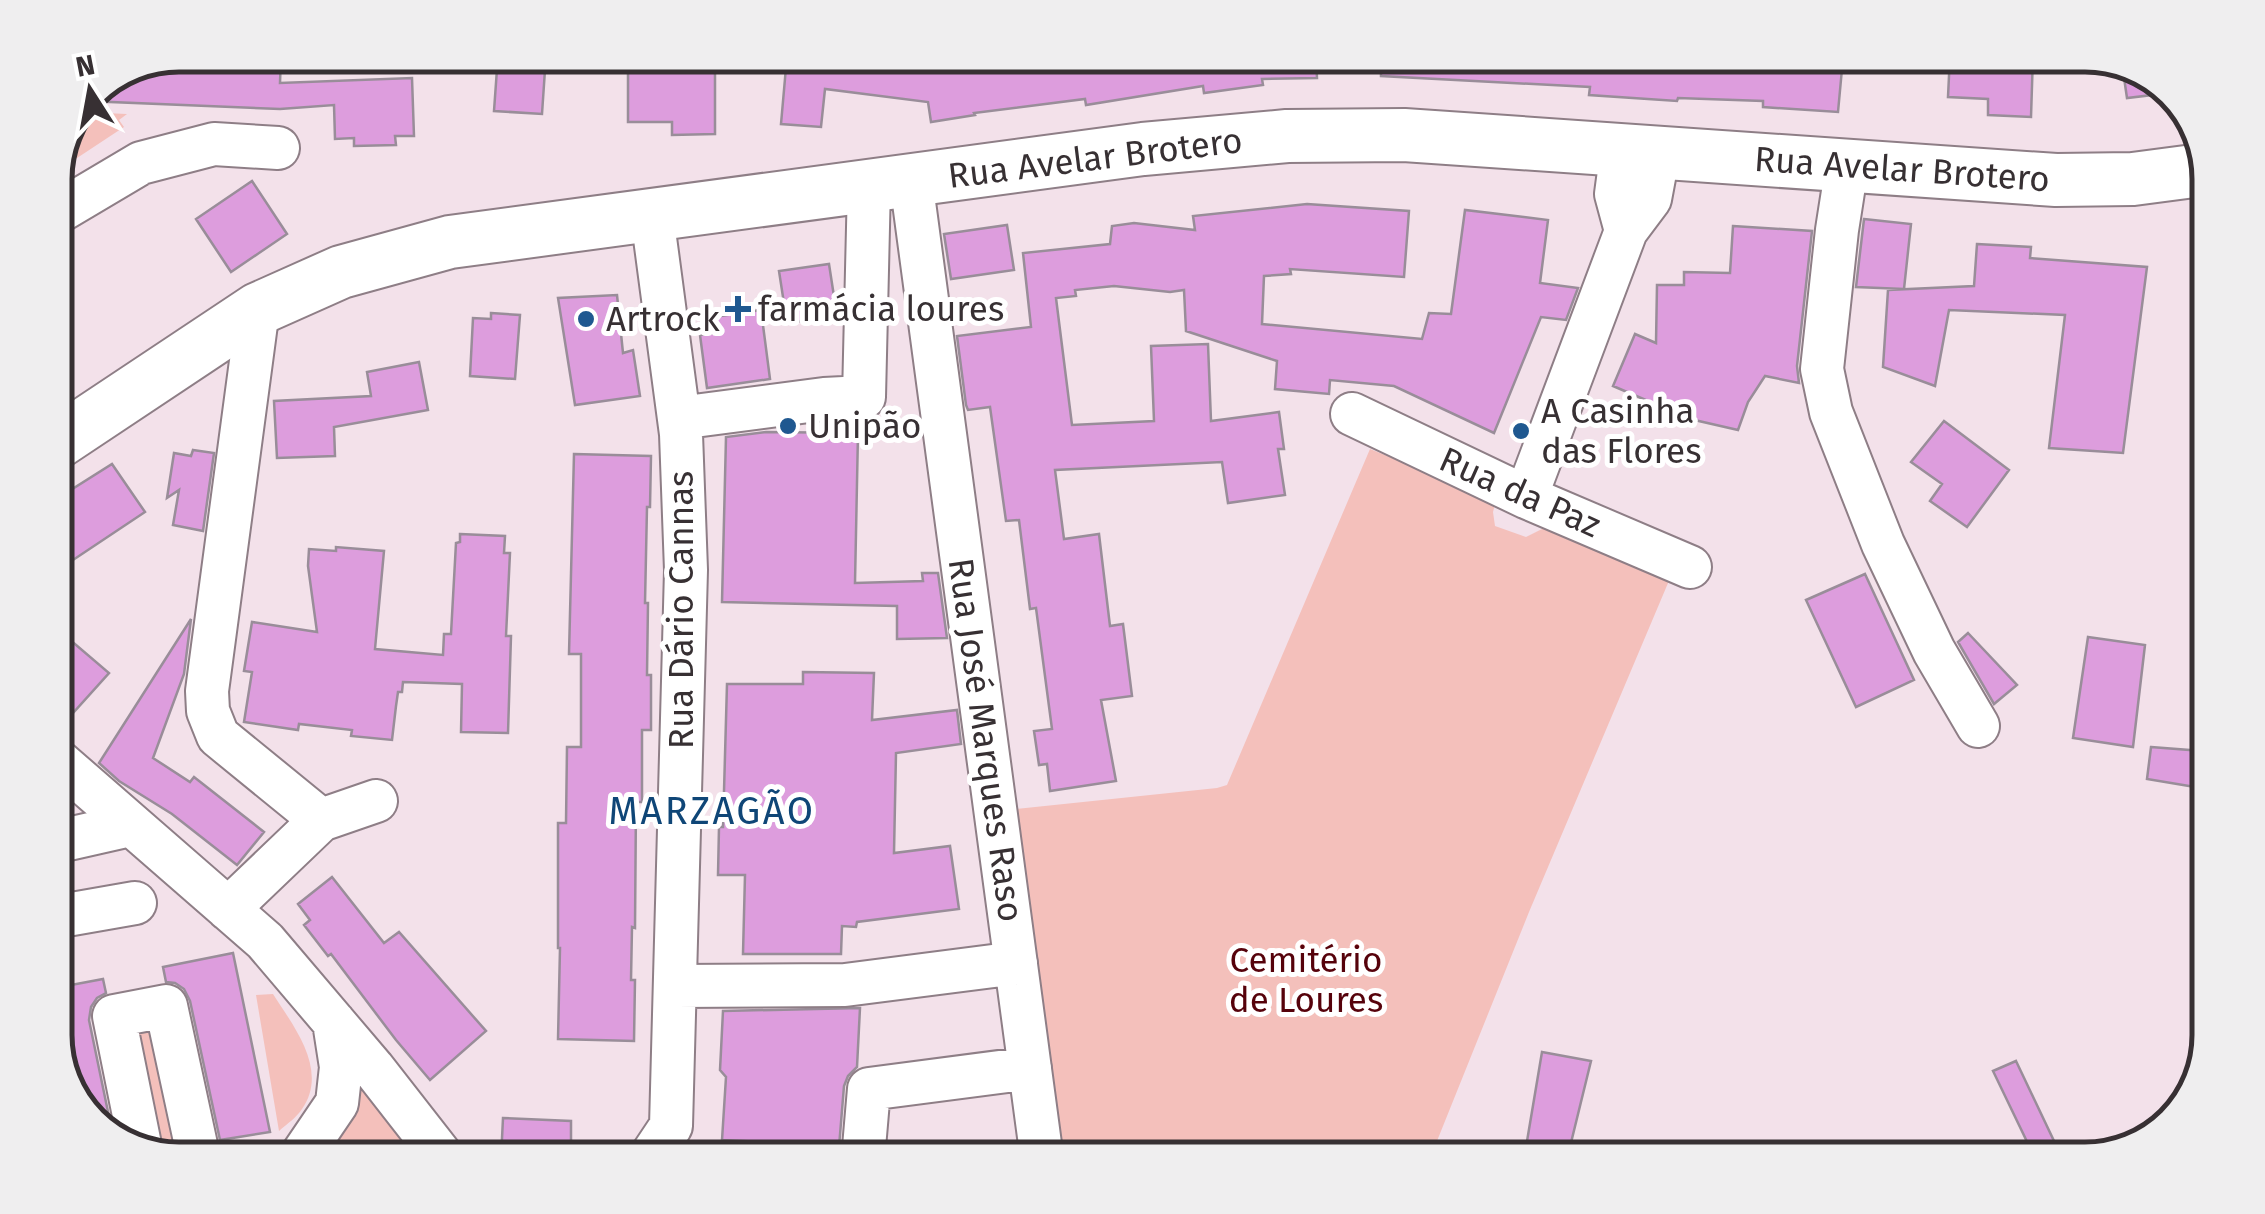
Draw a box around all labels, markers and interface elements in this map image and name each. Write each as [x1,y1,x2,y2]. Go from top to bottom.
north arrow [40,40,140,140]
text: N [73,48,98,84]
street label: Rua Avelar Brotero [945,119,1245,197]
street label: Rua Avelar Brotero [1753,138,2051,200]
place label: farmácia loures [758,288,1004,330]
place label: Artrock [606,298,720,340]
marker: farmácia loures [727,298,749,320]
marker: Artrock [575,308,597,330]
place label: A Casinha das Flores [1541,390,1701,472]
place label: Unipão [808,405,921,447]
marker: Unipão [777,415,799,437]
marker: A Casinha das Flores [1510,420,1532,442]
street label: Rua da Paz [1433,438,1607,546]
street label: Rua Dário Cannas [660,471,702,749]
street label: Rua José Marques Raso [940,556,1032,924]
district label: MARZAGÃO [609,788,815,834]
park label: Cemitério de Loures [1229,939,1383,1021]

